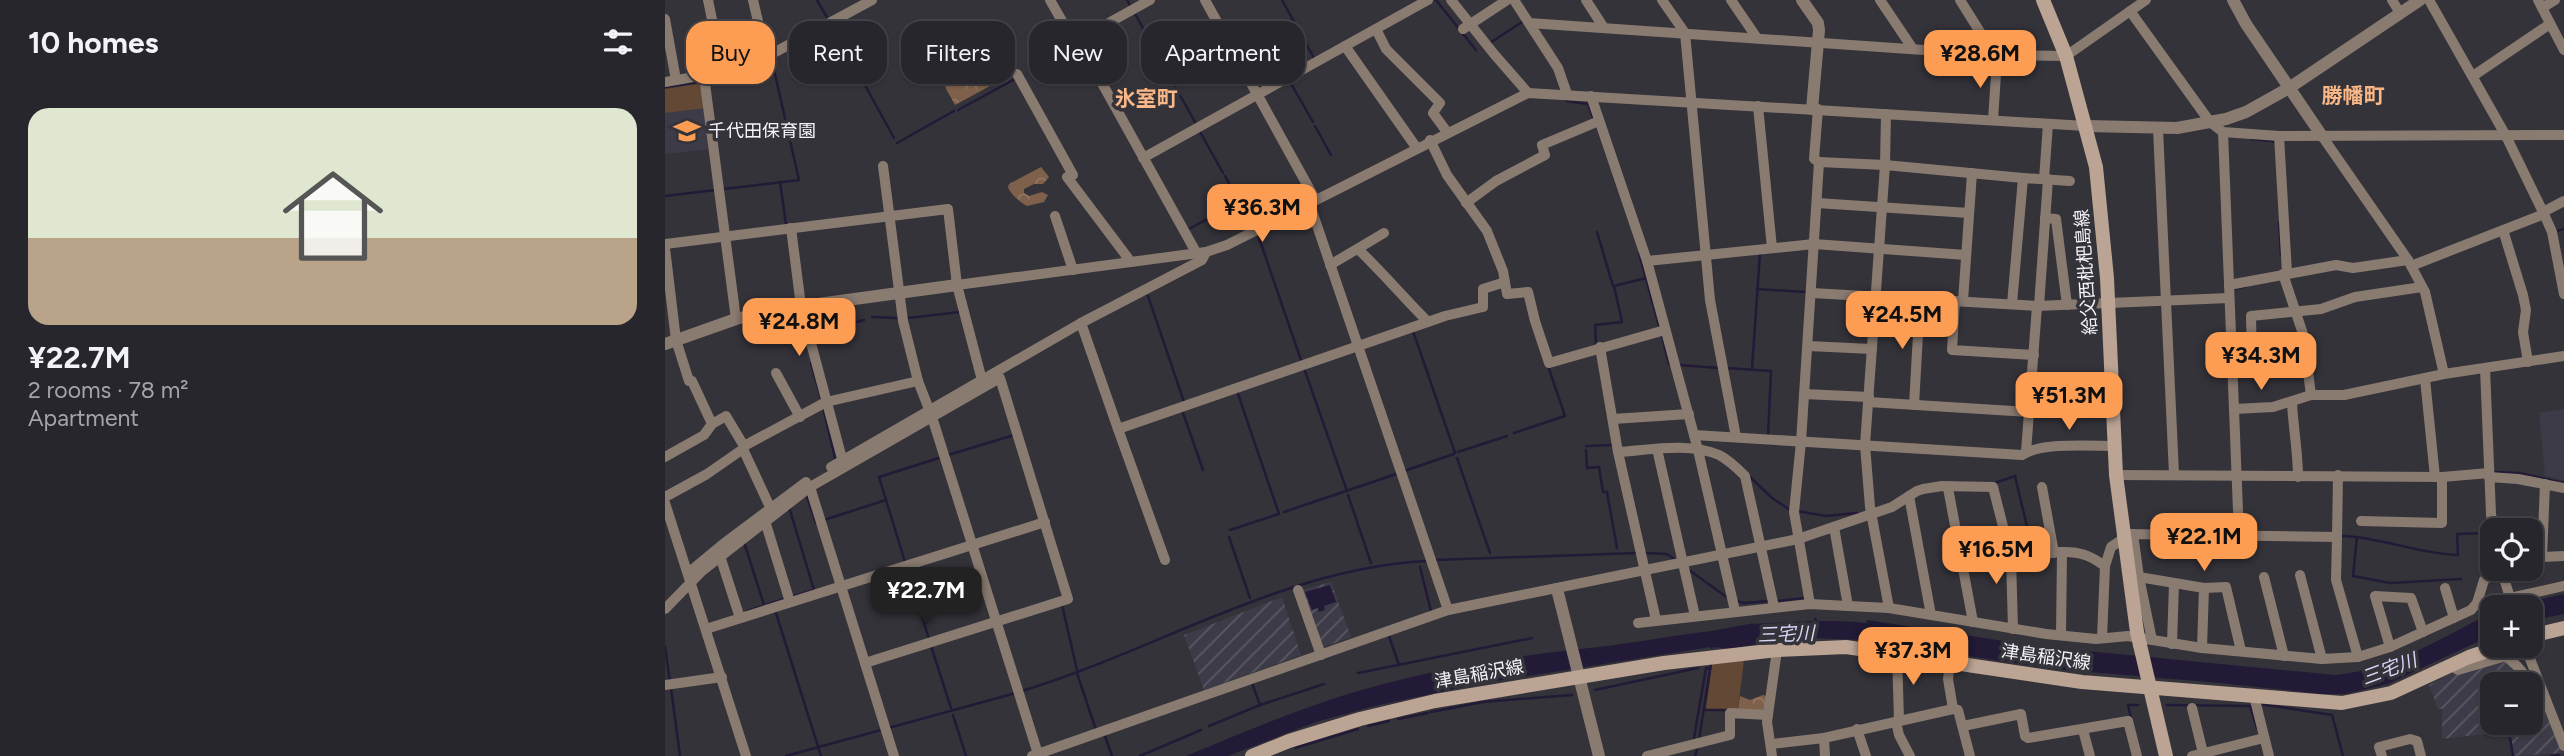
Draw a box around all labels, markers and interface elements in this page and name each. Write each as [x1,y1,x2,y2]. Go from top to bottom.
chip: Buy [686,21,775,84]
chip: Rent [789,21,887,84]
chip: Filters [901,21,1015,84]
chip: New [1029,21,1127,84]
chip: Apartment [1141,21,1305,84]
icon: filters [599,23,637,61]
text: 10 homes [28,24,159,61]
pin: ¥28.6M [1923,31,2037,90]
text: ¥28.6M [1940,39,2020,67]
district label: 勝幡町 [2322,83,2385,108]
district label: 氷室町 [1115,86,1178,111]
school or university icon: 千代田保育園 [672,116,702,146]
place label: 千代田保育園 [708,120,816,142]
icon: home [270,153,396,279]
pin: ¥36.3M [1205,184,1319,244]
text: ¥36.3M [1223,193,1301,221]
street label: 給父西枇杷島線 [2071,208,2101,336]
pin: ¥24.5M [1845,292,1959,351]
pin: ¥24.8M [742,298,856,358]
text: ¥24.5M [1862,300,1942,328]
text: ¥24.8M [758,307,840,335]
pin: ¥34.3M [2204,332,2318,392]
text: ¥22.7M [28,339,130,376]
text: ¥34.3M [2221,341,2301,369]
pin: ¥51.3M [2012,372,2126,432]
text: 2 rooms · 78 m² [28,376,189,404]
text: ¥51.3M [2032,381,2106,409]
text: Apartment [28,404,139,432]
pin: ¥22.1M [2147,514,2261,573]
map controls [2480,518,2543,735]
button: locate [2480,518,2543,581]
text: ¥22.1M [2166,522,2242,550]
pin: ¥16.5M [1939,526,2053,586]
text: ¥16.5M [1958,535,2034,563]
pin: ¥22.7M [869,568,983,627]
text: ¥22.7M [887,576,965,604]
button: + [2480,595,2543,658]
water label: 三宅川 [1757,621,1817,646]
pin: ¥37.3M [1856,628,1970,687]
text: ¥37.3M [1874,636,1952,664]
street label: 津島稲沢線 [2000,640,2092,674]
water label: 三宅川 [2358,648,2422,690]
street label: 津島稲沢線 [1433,655,1525,693]
button: − [2480,672,2543,735]

